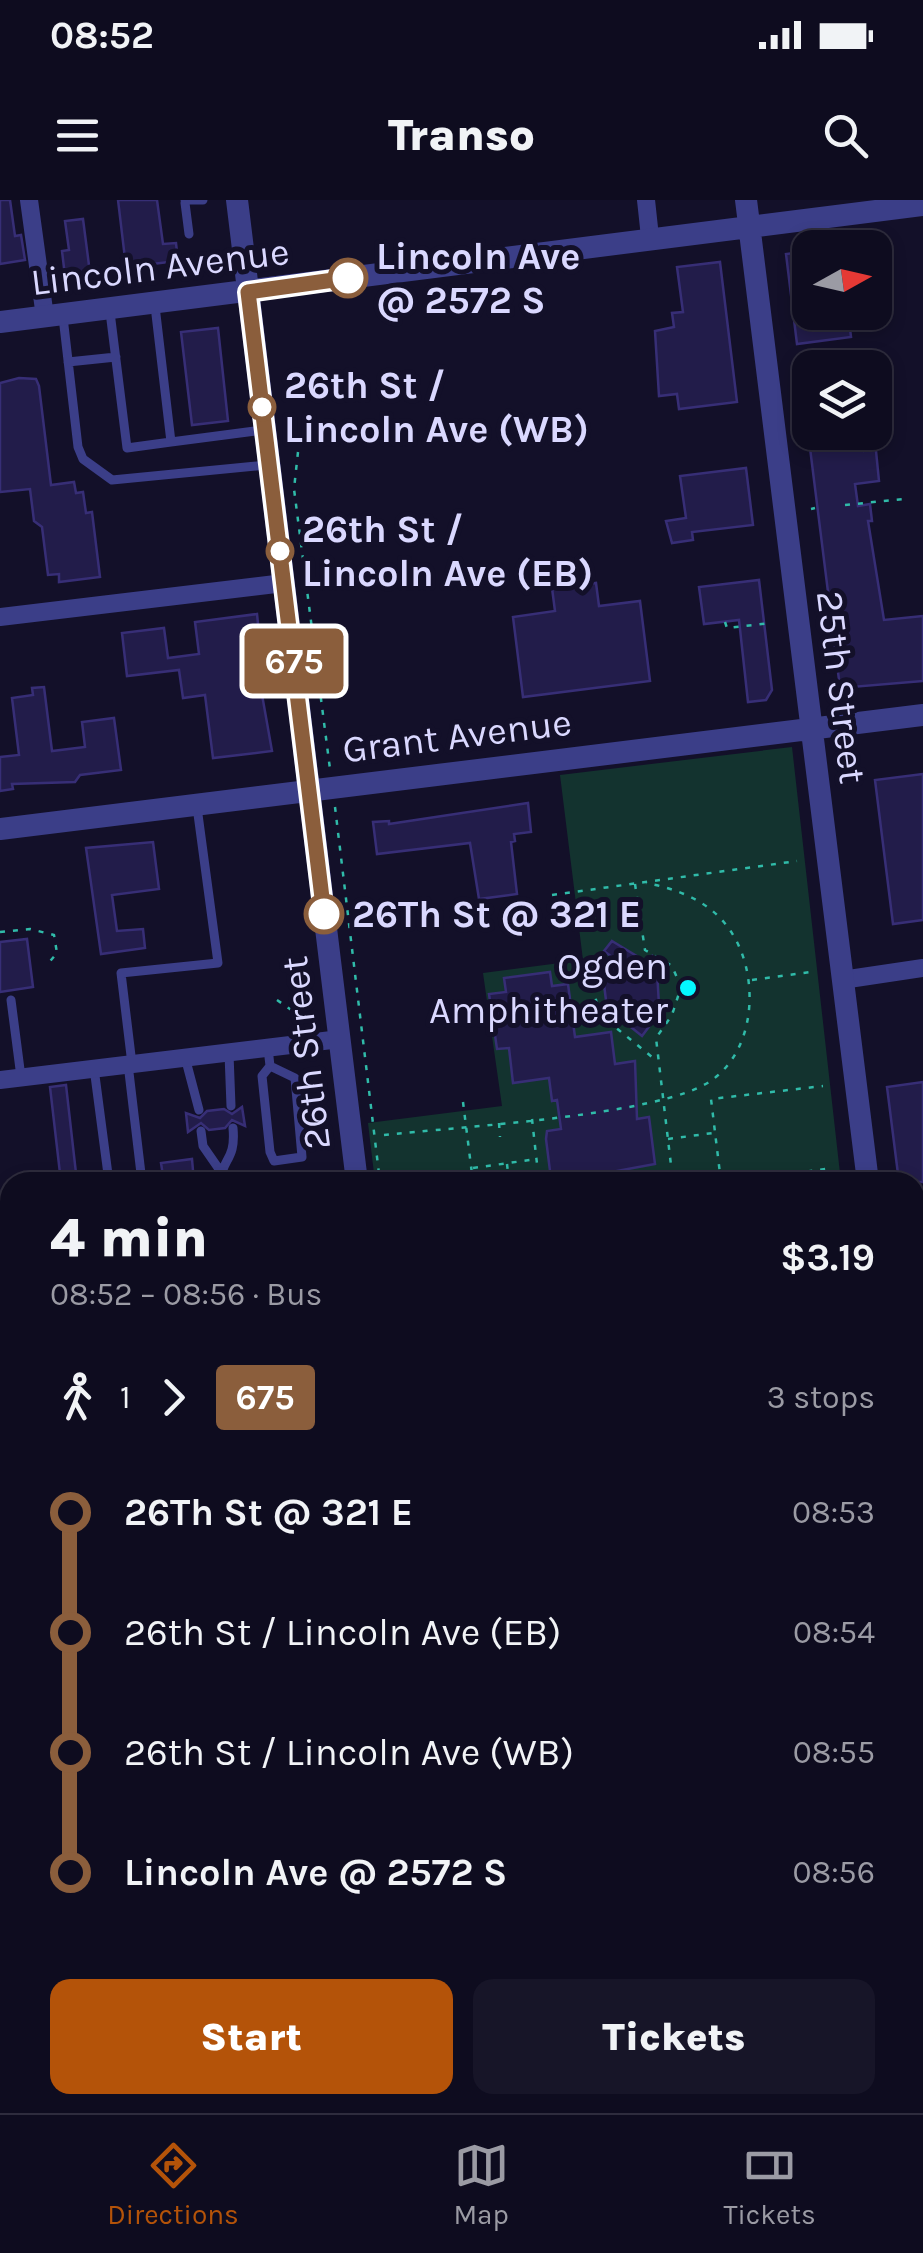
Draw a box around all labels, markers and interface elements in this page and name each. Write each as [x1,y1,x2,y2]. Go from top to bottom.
text: 08:52 [50,13,154,58]
icon: menu [50,108,105,163]
icon: search [818,108,873,163]
text: Transo [388,109,535,161]
street label: Lincoln Avenue [28,229,292,305]
north arrow [792,230,892,330]
map controls [792,230,892,450]
place label: Lincoln Ave @ 2572 S [376,234,580,323]
marker: Lincoln Ave @ 2572 S [329,259,367,297]
button: layers [792,350,892,450]
place label: 26th St / Lincoln Ave (WB) [284,363,589,452]
marker: 26th St / Lincoln Ave (WB) [249,394,275,420]
place label: 26th St / Lincoln Ave (EB) [302,507,593,596]
marker: 26th St / Lincoln Ave (EB) [267,538,293,564]
street label: 25th Street [807,588,875,786]
line badge: 675 [236,628,352,694]
text: 675 [264,641,324,682]
street label: Grant Avenue [340,700,574,772]
place label: 26Th St @ 321 E [352,892,641,937]
marker: 26Th St @ 321 E [305,895,343,933]
place label: Ogden Amphitheater [429,944,668,1033]
street label: 26th Street [272,954,340,1152]
marker: Ogden Amphitheater [677,977,699,999]
text: 4 min [50,1206,208,1270]
text: $3.19 [780,1235,875,1280]
text: 08:52 – 08:56 · Bus [50,1276,322,1313]
icon: walk [50,1370,105,1425]
icon: forward [146,1370,201,1425]
text: 675 [236,1377,295,1418]
text: 1 [120,1379,131,1416]
text: 3 stops [767,1379,875,1416]
text: 26Th St @ 321 E [124,1490,413,1535]
text: 08:53 [792,1494,875,1531]
text: 26th St / Lincoln Ave (EB) [124,1610,561,1655]
text: 08:54 [793,1614,875,1651]
text: 26th St / Lincoln Ave (WB) [124,1730,574,1775]
text: 08:55 [793,1734,875,1771]
text: Lincoln Ave @ 2572 S [124,1850,507,1895]
text: 08:56 [793,1854,875,1891]
button: Start [50,1979,453,2094]
button: Tickets [473,1979,875,2094]
tab: Directions [107,2138,239,2231]
tab: Map [453,2138,509,2231]
tab: Tickets [723,2138,816,2231]

